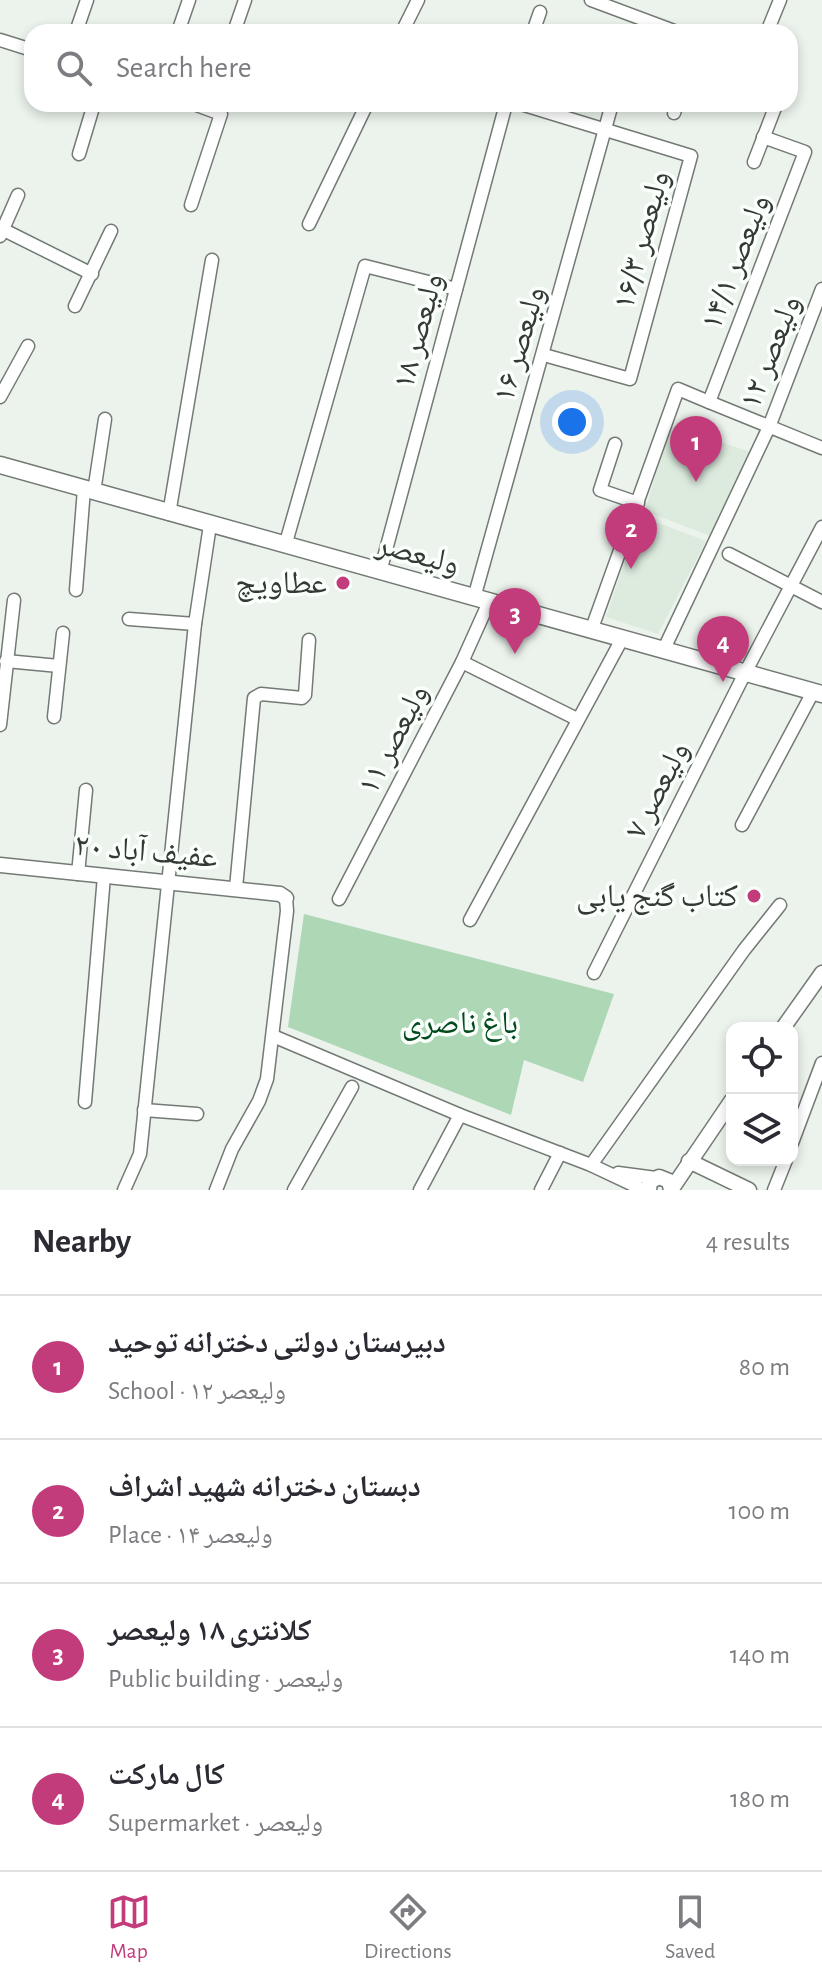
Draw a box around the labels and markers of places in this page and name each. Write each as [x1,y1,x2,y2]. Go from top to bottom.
pin: 1 [670,416,722,482]
pin: 2 [605,503,657,569]
place label: عطاویچ [235,567,327,602]
marker: عطاویچ [334,574,352,592]
pin: 3 [489,588,541,654]
pin: 4 [697,616,749,682]
place label: کتاب گنج یابی [576,880,738,915]
marker: کتاب گنج یابی [745,887,763,905]

